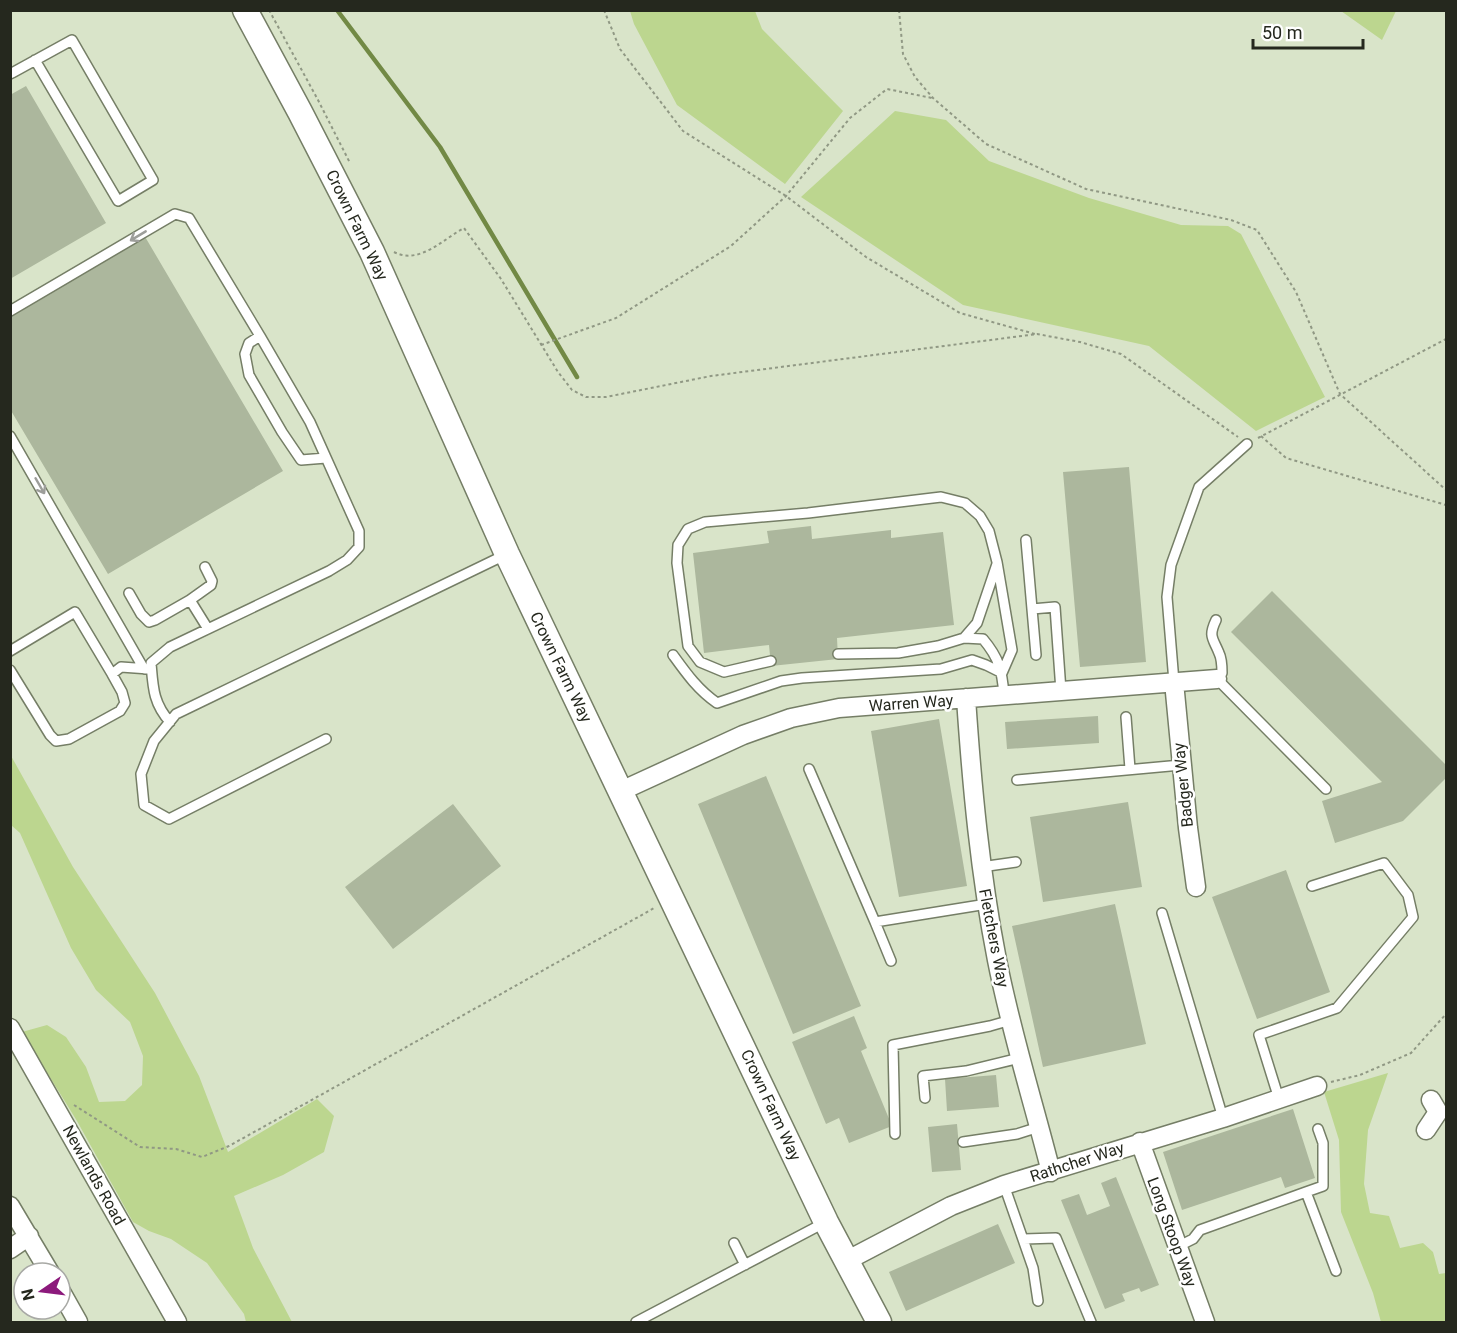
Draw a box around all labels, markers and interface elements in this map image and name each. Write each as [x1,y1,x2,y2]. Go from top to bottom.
scale bar [1253,12,1362,50]
text: 50 m [1262,22,1302,43]
street label: Crown Farm Way [322,167,392,284]
one-way arrow [130,230,147,242]
one-way arrow [34,477,46,494]
street label: Crown Farm Way [526,609,596,726]
street label: Warren Way [868,691,954,715]
street label: Badger Way [1169,741,1197,828]
street label: Fletchers Way [975,887,1013,989]
street label: Crown Farm Way [737,1046,805,1164]
street label: Newlands Road [59,1122,129,1228]
street label: Rathcher Way [1028,1138,1127,1186]
street label: Long Stoop Way [1143,1175,1201,1290]
north arrow [12,1261,72,1321]
text: N [17,1287,39,1302]

